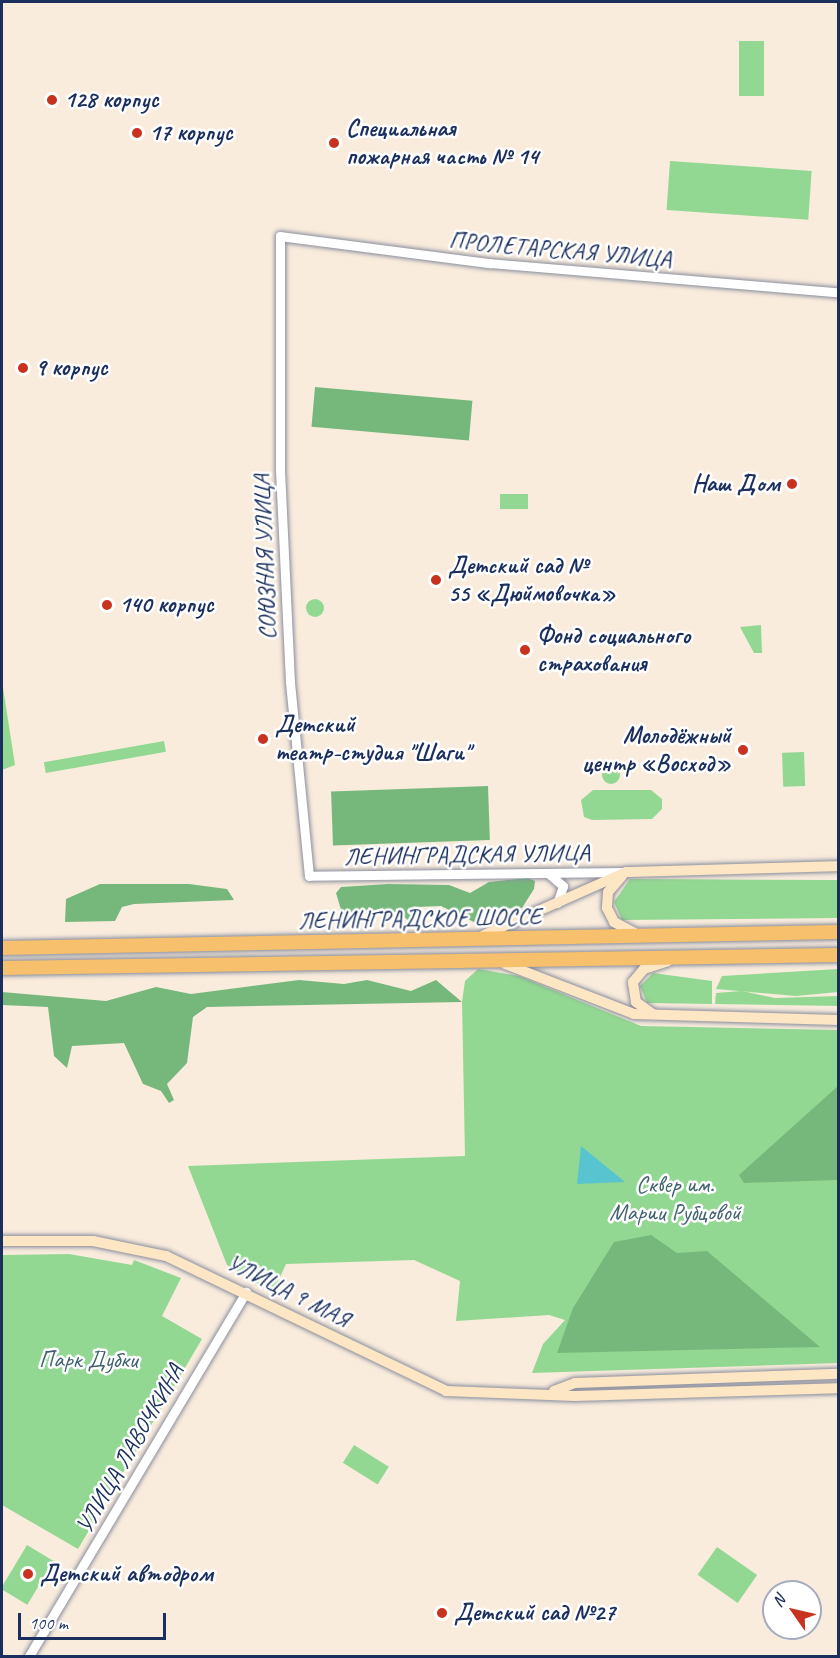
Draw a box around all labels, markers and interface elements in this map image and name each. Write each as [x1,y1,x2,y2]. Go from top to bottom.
place label: 128 корпус [64,86,158,114]
marker: 128 корпус [45,93,59,107]
place label: Специальная пожарная часть № 14 [346,115,539,171]
place label: 17 корпус [149,119,232,147]
marker: 17 корпус [130,126,144,140]
marker: Специальная пожарная часть № 14 [327,136,341,150]
street label: ПРОЛЕТАРСКАЯ УЛИЦА [448,226,672,274]
place label: 9 корпус [35,354,107,382]
marker: 9 корпус [16,361,30,375]
place label: Наш Дом [696,470,780,498]
street label: СОЮЗНАЯ УЛИЦА [248,474,282,640]
marker: Наш Дом [785,477,799,491]
place label: Детский сад № 55 «Дюймовочка» [448,552,616,608]
marker: Детский сад № 55 «Дюймовочка» [429,573,443,587]
place label: 140 корпус [119,591,213,619]
marker: 140 корпус [100,598,114,612]
place label: Фонд социального страхования [537,622,689,678]
marker: Фонд социального страхования [518,643,532,657]
place label: Детский театр-студия "Шаги" [275,711,470,767]
place label: Молодёжный центр «Восход» [582,722,731,778]
marker: Детский театр-студия "Шаги" [256,732,270,746]
marker: Молодёжный центр «Восход» [736,743,750,757]
street label: ЛЕНИНГРАДСКАЯ УЛИЦА [344,838,590,872]
street label: ЛЕНИНГРАДСКОЕ ШОССЕ [298,902,542,936]
park label: Сквер им. Марии Рубцовой [609,1171,741,1227]
street label: УЛИЦА 9 МАЯ [222,1248,354,1334]
park label: Парк Дубки [38,1346,138,1374]
street label: УЛИЦА ЛАВОЧКИНА [70,1360,190,1538]
place label: Детский автодром [40,1560,213,1588]
marker: Детский автодром [21,1567,35,1581]
north arrow [762,1580,822,1640]
text: N [768,1591,790,1611]
place label: Детский сад №27 [454,1599,615,1627]
scale bar [21,1601,170,1639]
marker: Детский сад №27 [435,1606,449,1620]
text: 100 m [29,1612,68,1634]

